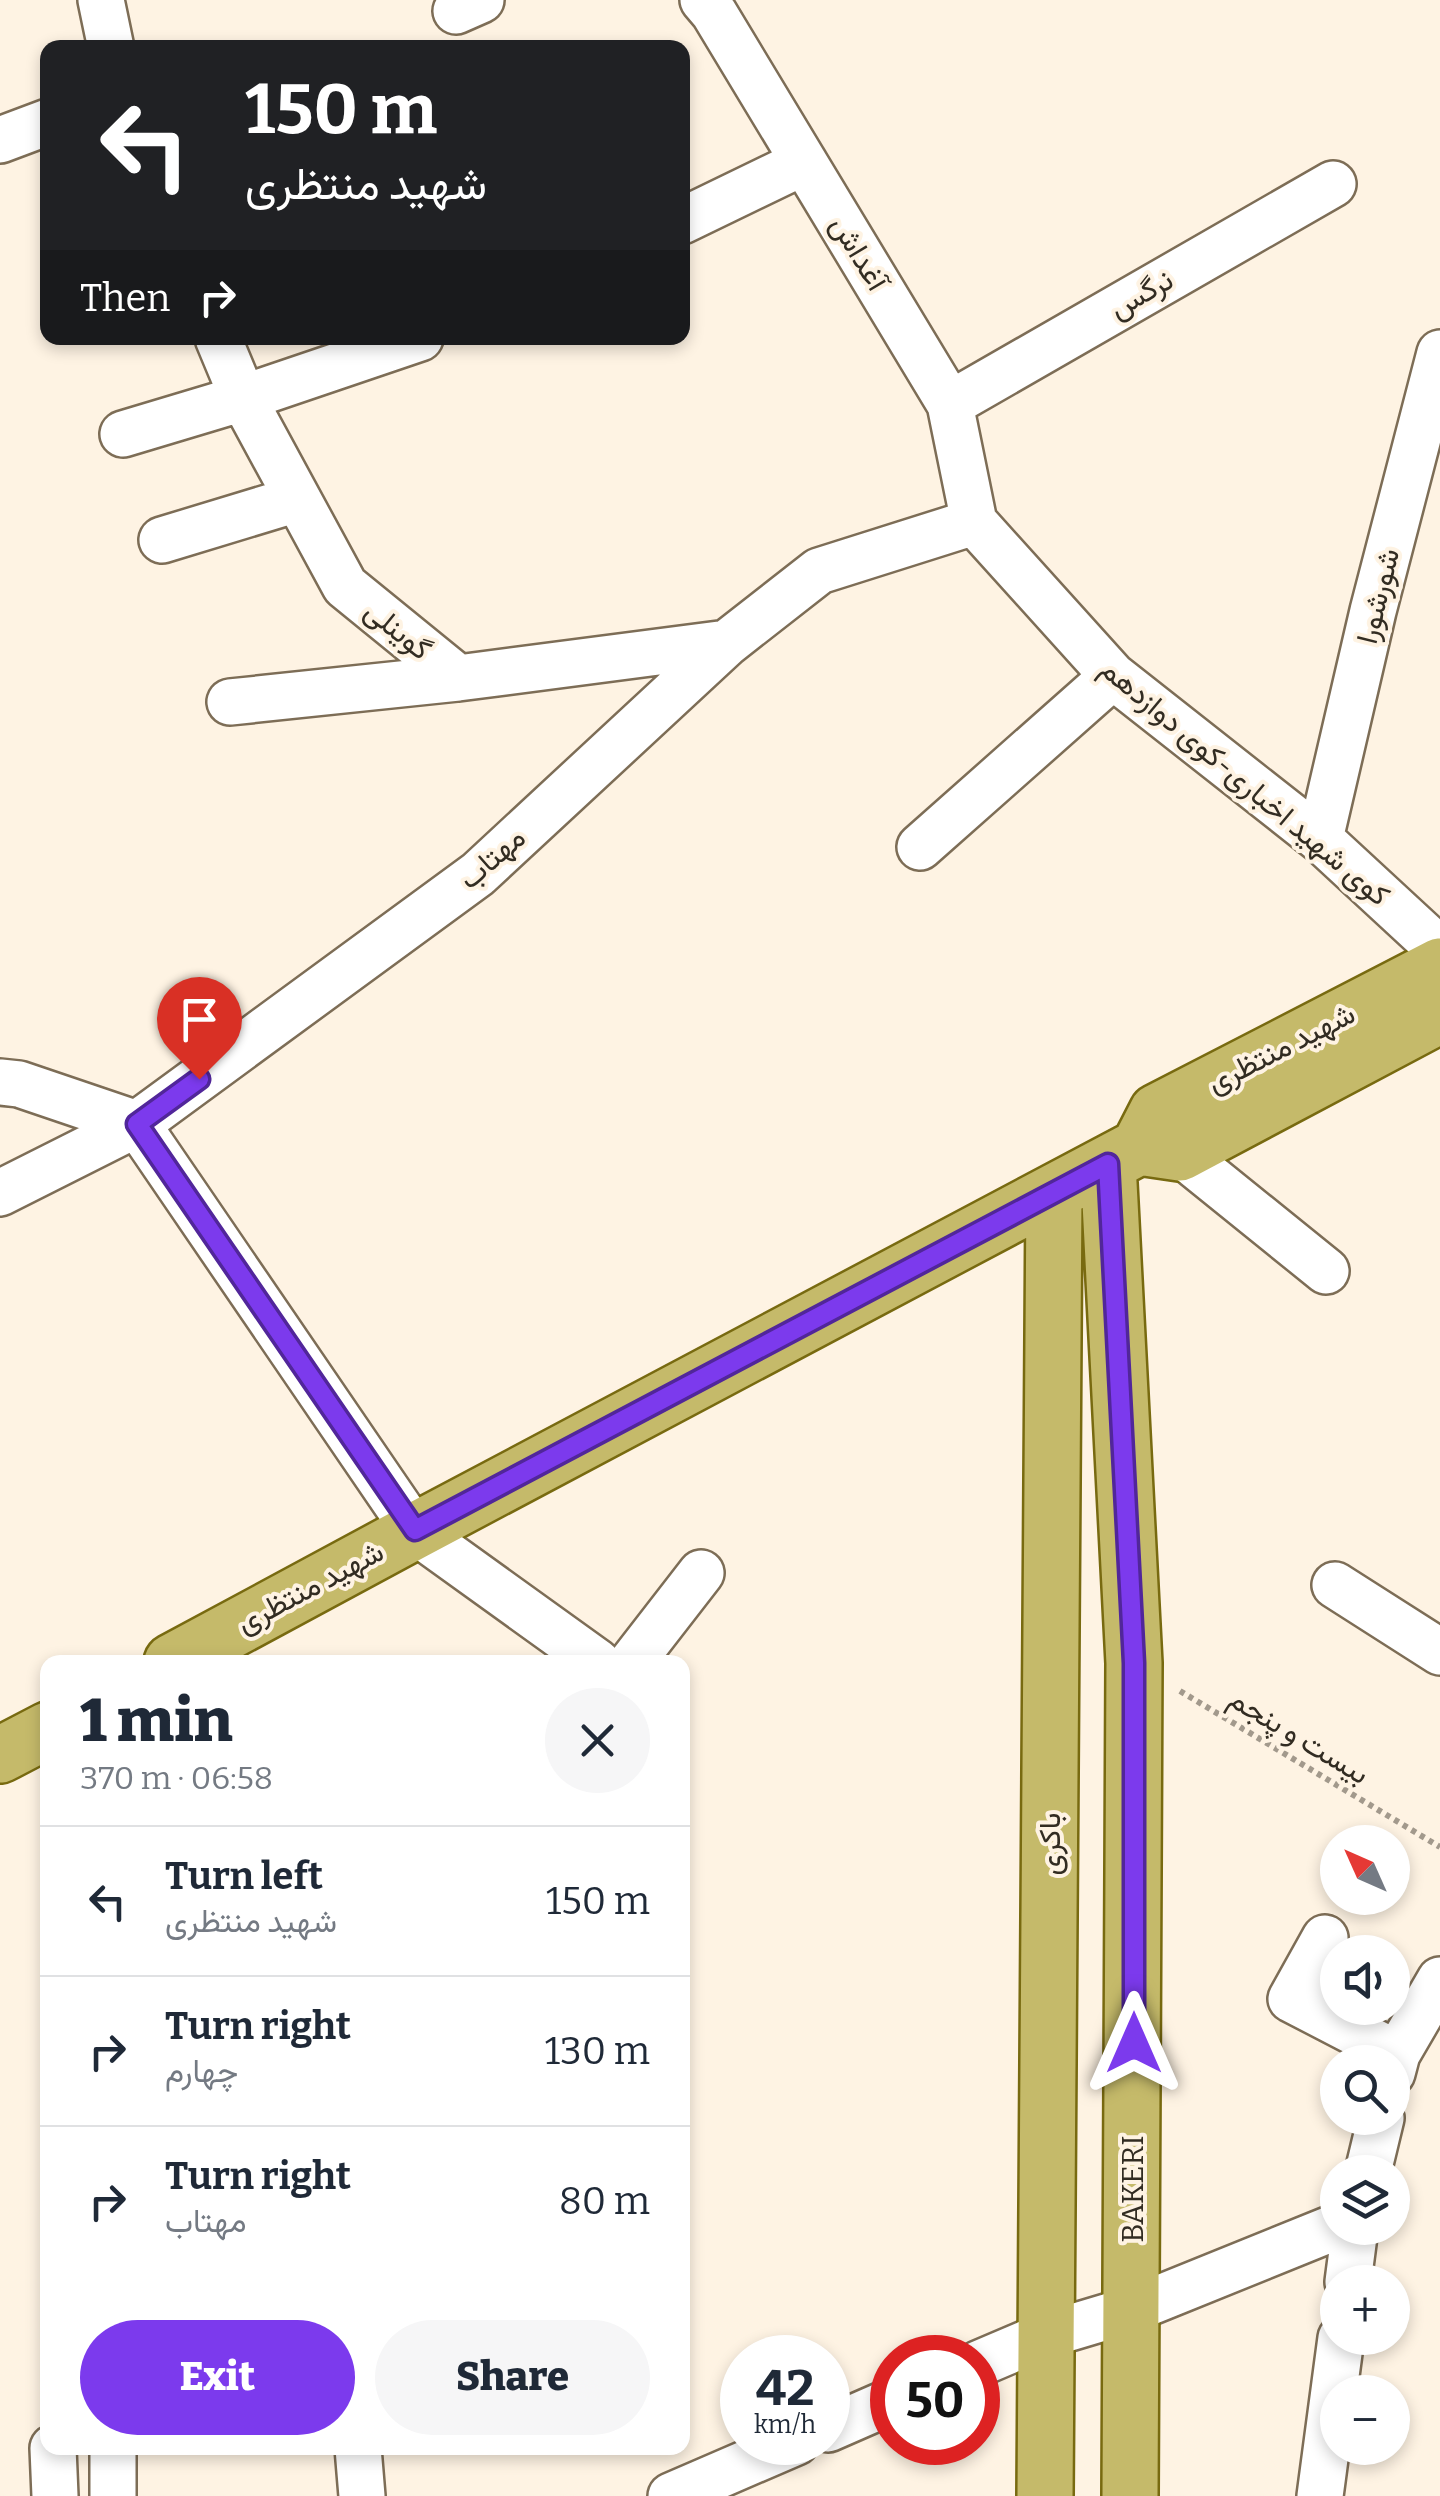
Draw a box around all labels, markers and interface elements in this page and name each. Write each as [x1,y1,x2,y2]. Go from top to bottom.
text: 150 m [245,68,437,152]
icon: left [80,80,210,210]
text: شهید منتظری [245,157,487,211]
street label: آغداش [823,209,896,299]
street label: نرگس [1103,261,1179,327]
icon: right [190,270,245,325]
text: Then [80,275,170,321]
street label: شورشورا [1349,545,1407,647]
street label: گوینلی [357,592,439,668]
street label: کوی شهید اخباری-کوی دوازدهم [1092,650,1397,914]
street label: مهتاب [451,819,533,897]
pin [157,977,242,1080]
icon: arrive [172,992,227,1047]
street label: شهید منتظری [1201,995,1361,1101]
street label: شهید منتظری [230,1533,390,1641]
street label: بیست و پنجم [1221,1680,1376,1794]
text: 1 min [80,1685,233,1757]
button: close [545,1688,650,1793]
text: 370 m · 06:58 [80,1759,273,1797]
street label: باکری [1032,1813,1068,1875]
north arrow [1320,1825,1410,1915]
map controls [1320,1825,1410,2465]
text: Turn left [165,1853,323,1899]
icon: left [80,1874,135,1929]
text: 150 m [546,1878,650,1924]
text: شهید منتظری [165,1902,337,1940]
button: sound [1320,1935,1410,2025]
position arrow [1082,1991,1186,2095]
text: Turn right [165,2003,351,2049]
icon: right [80,2024,135,2079]
text: 130 m [545,2028,650,2074]
button: search [1320,2045,1410,2135]
text: چهارم [165,2052,238,2090]
street label: BAKERI [1115,2135,1151,2243]
text: Turn right [165,2153,351,2199]
button: layers [1320,2155,1410,2245]
icon: right [80,2174,135,2229]
text: 80 m [559,2178,650,2224]
text: مهتاب [165,2202,247,2240]
button: + [1320,2265,1410,2355]
button: Exit [80,2320,355,2435]
button: Share [375,2320,650,2435]
speed limit sign: 50 [870,2335,1000,2465]
text: 42 [756,2358,814,2418]
button: − [1320,2375,1410,2465]
text: km/h [754,2410,816,2440]

